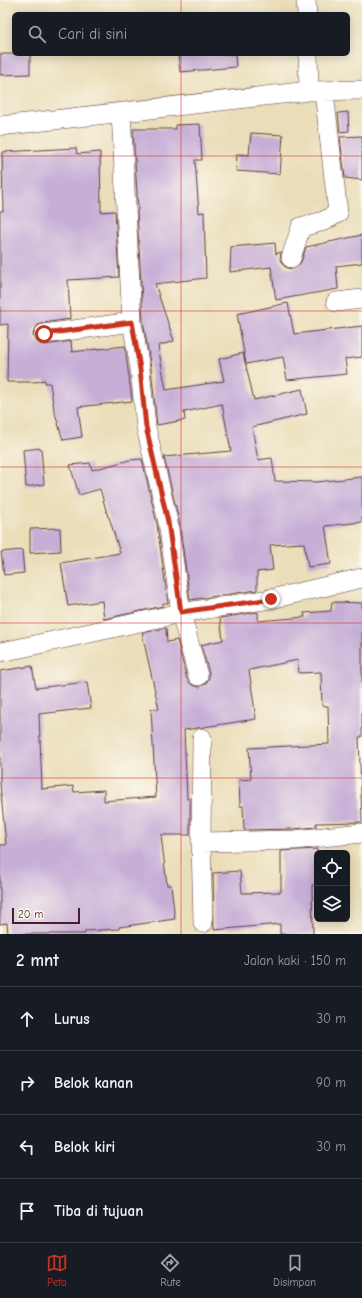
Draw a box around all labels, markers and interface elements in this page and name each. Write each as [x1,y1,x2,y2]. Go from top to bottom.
search box [12,12,350,56]
icon: search [26,23,48,45]
text: Cari di sini [58,25,127,43]
route start [35,325,53,343]
route end [262,590,280,608]
map controls [314,850,350,922]
button: locate [314,850,350,886]
button: layers [314,886,350,922]
scale bar [12,906,80,925]
text: 20 m [18,908,43,921]
text: 2 mnt [16,951,59,970]
text: Jalan kaki · 150 m [244,953,346,968]
icon: ahead [16,1008,38,1030]
text: Lurus [54,1010,90,1028]
text: 30 m [316,1011,346,1026]
icon: right [16,1072,38,1094]
text: Belok kanan [54,1074,133,1092]
text: 90 m [316,1075,346,1090]
icon: left [16,1136,38,1158]
text: Belok kiri [54,1138,115,1156]
text: 30 m [316,1139,346,1154]
icon: arrive [16,1200,38,1222]
text: Tiba di tujuan [54,1202,143,1220]
tab: Peta [46,1252,68,1289]
tab: Rute [159,1252,181,1289]
tab: Disimpan [273,1252,316,1289]

